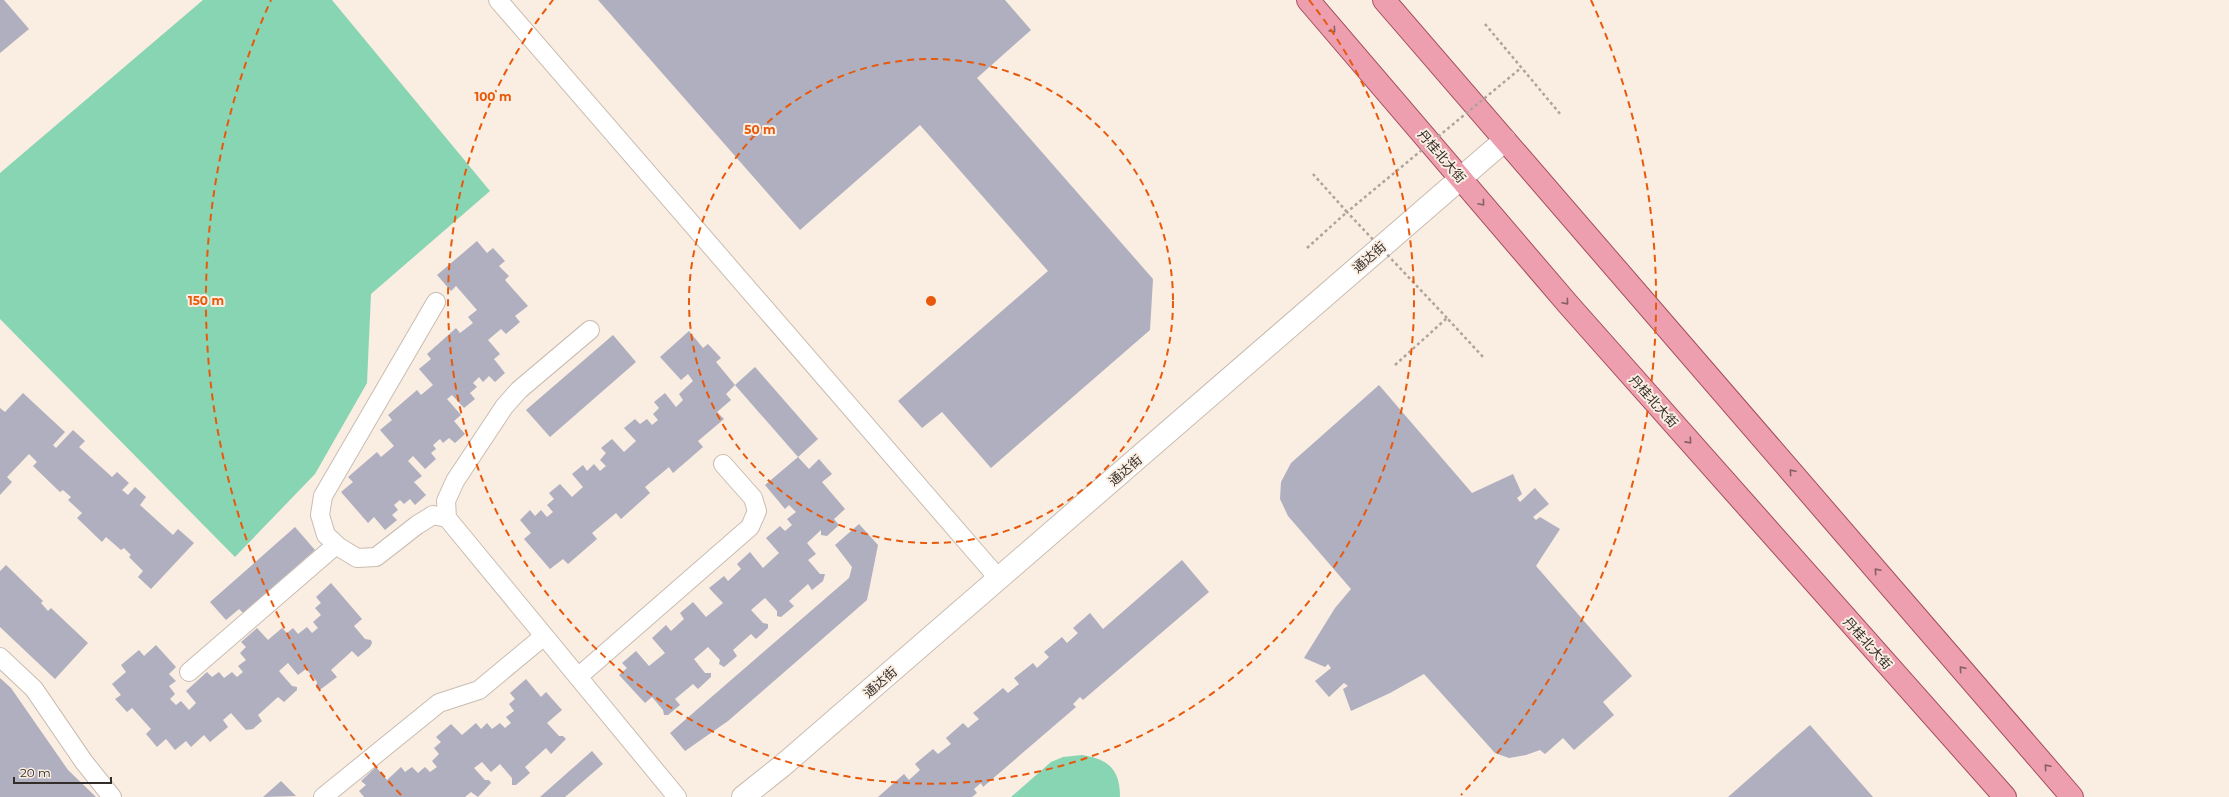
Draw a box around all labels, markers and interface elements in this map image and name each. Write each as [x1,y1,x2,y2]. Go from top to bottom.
one-way arrow [1329,25,1336,32]
text: 100 m [475,89,511,104]
text: 50 m [744,122,776,137]
street label: 丹桂北大街 [1415,126,1469,186]
one-way arrow [1477,198,1484,205]
street label: 通达街 [1349,238,1389,276]
text: 150 m [188,293,224,308]
centre of rings [924,294,938,308]
one-way arrow [1561,297,1568,304]
street label: 丹桂北大街 [1626,371,1682,431]
one-way arrow [1685,436,1692,444]
street label: 通达街 [1105,451,1145,489]
one-way arrow [1789,470,1796,477]
one-way arrow [1874,568,1881,575]
street label: 丹桂北大街 [1840,613,1896,673]
street label: 通达街 [860,663,900,701]
one-way arrow [1959,666,1966,674]
scale bar [14,759,111,785]
text: 20 m [20,765,51,780]
one-way arrow [2044,765,2051,772]

